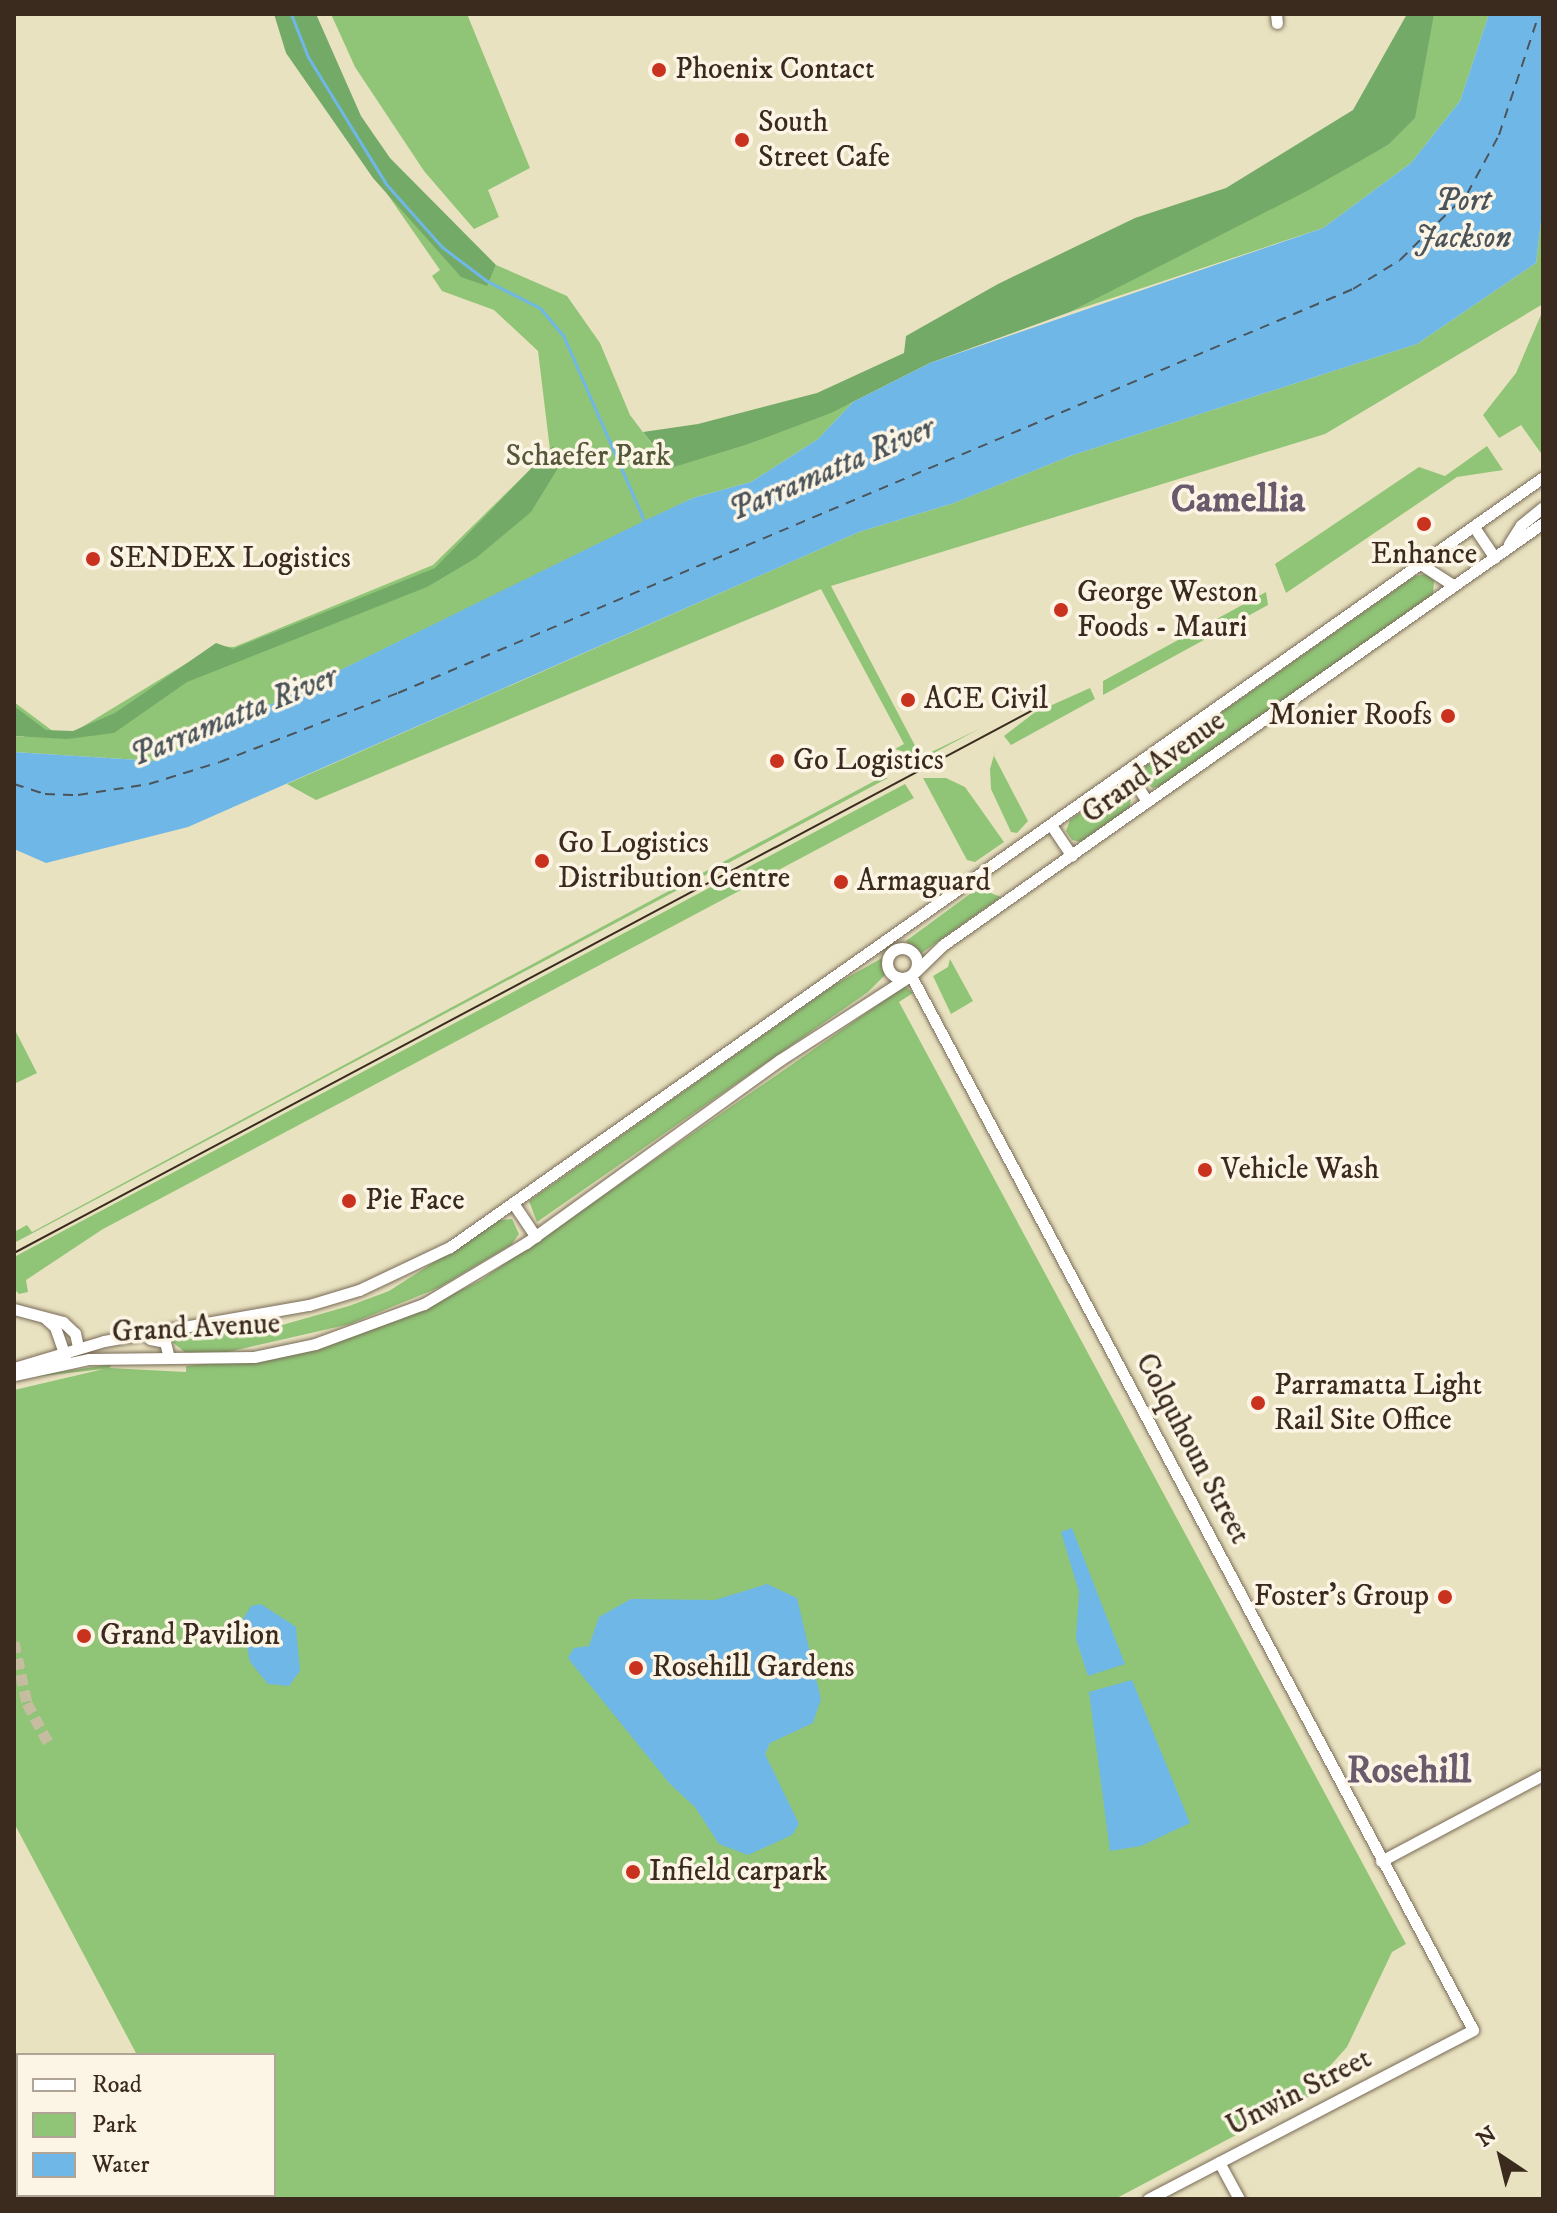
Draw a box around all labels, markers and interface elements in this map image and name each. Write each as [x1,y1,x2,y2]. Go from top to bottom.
place label: Phoenix Contact [675,52,875,88]
marker: Phoenix Contact [650,61,668,79]
place label: South Street Cafe [758,105,890,176]
marker: South Street Cafe [733,131,751,149]
water label: Port Jackson [1414,183,1512,258]
water label: Parramatta River [723,409,941,531]
park label: Schaefer Park [505,439,671,475]
district label: Camellia [1171,478,1305,524]
marker: Enhance [1415,515,1433,533]
place label: Enhance [1371,537,1477,573]
place label: SENDEX Logistics [109,541,351,577]
marker: SENDEX Logistics [84,550,102,568]
place label: George Weston Foods - Mauri [1077,575,1258,646]
marker: George Weston Foods - Mauri [1052,601,1070,619]
water label: Parramatta River [125,658,343,776]
place label: ACE Civil [924,682,1048,718]
marker: ACE Civil [899,691,917,709]
place label: Monier Roofs [1269,698,1432,734]
street label: Grand Avenue [1075,704,1233,832]
marker: Monier Roofs [1439,707,1457,725]
place label: Go Logistics [793,743,944,779]
marker: Go Logistics [768,752,786,770]
place label: Go Logistics Distribution Centre [558,826,790,896]
marker: Go Logistics Distribution Centre [533,852,551,870]
place label: Armaguard [857,864,990,900]
marker: Armaguard [832,873,850,891]
place label: Vehicle Wash [1221,1152,1379,1188]
marker: Vehicle Wash [1196,1161,1214,1179]
place label: Pie Face [365,1183,465,1219]
marker: Pie Face [340,1192,358,1210]
street label: Grand Avenue [111,1307,281,1351]
street label: Colquhoun Street [1127,1348,1257,1550]
place label: Parramatta Light Rail Site Office [1274,1368,1482,1438]
marker: Parramatta Light Rail Site Office [1249,1394,1267,1412]
place label: Foster's Group [1254,1579,1429,1615]
marker: Foster's Group [1436,1588,1454,1606]
place label: Grand Pavilion [100,1618,280,1654]
marker: Grand Pavilion [75,1627,93,1645]
place label: Rosehill Gardens [652,1650,855,1686]
marker: Rosehill Gardens [627,1659,645,1677]
district label: Rosehill [1347,1749,1471,1795]
place label: Infield carpark [649,1854,827,1890]
marker: Infield carpark [624,1863,642,1881]
street label: Unwin Street [1220,2041,1378,2145]
legend [16,2053,276,2197]
text: Road [92,2070,142,2100]
text: Park [92,2110,137,2140]
north arrow [1461,2117,1541,2197]
text: N [1472,2121,1502,2153]
text: Water [92,2150,149,2180]

